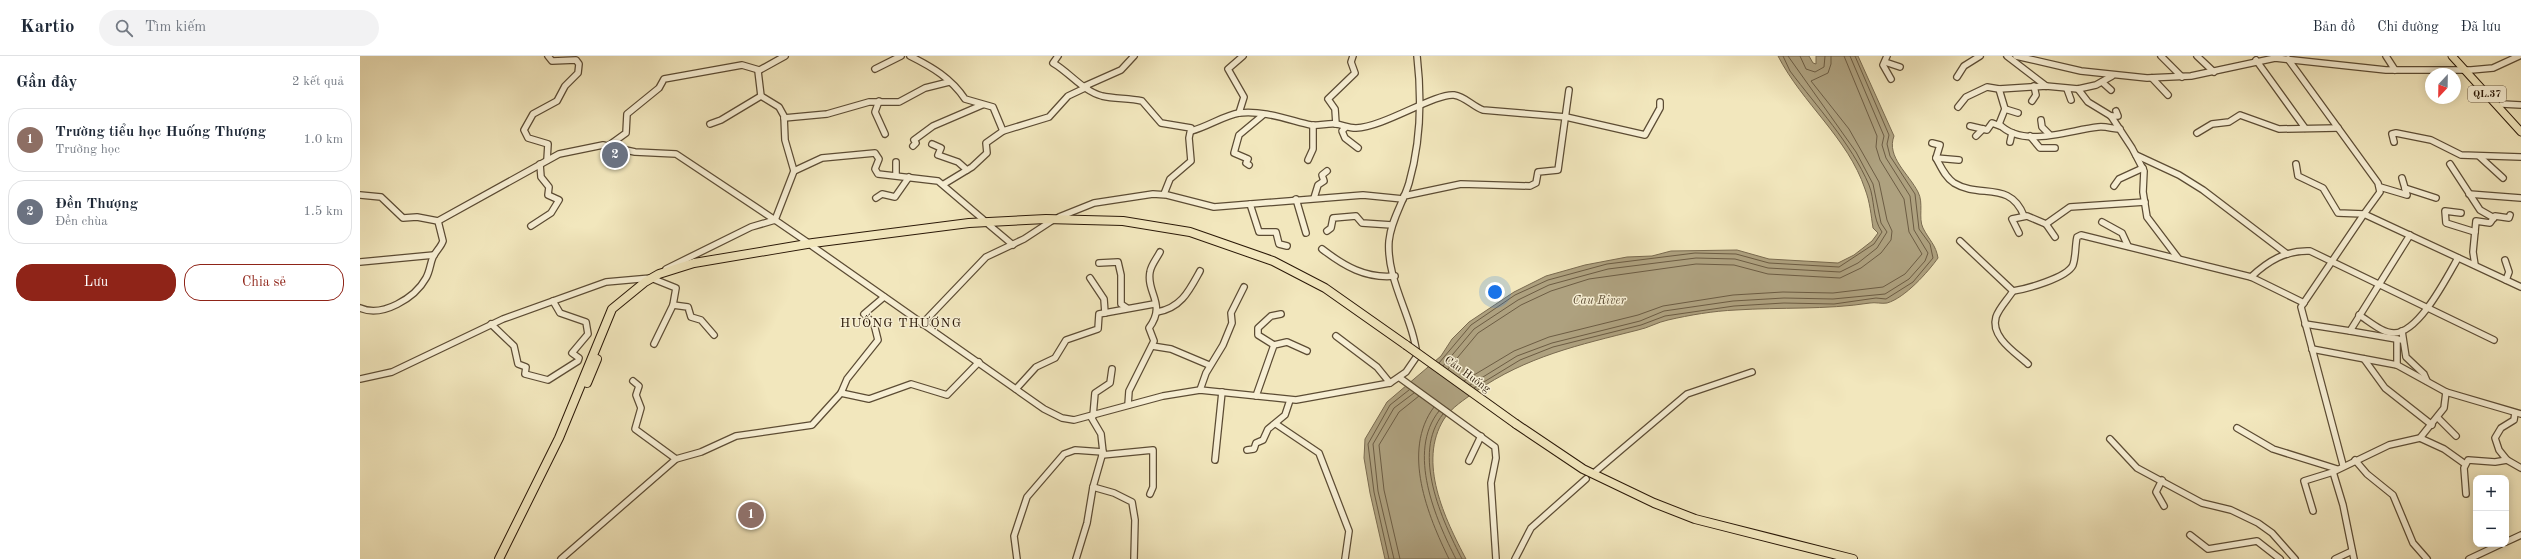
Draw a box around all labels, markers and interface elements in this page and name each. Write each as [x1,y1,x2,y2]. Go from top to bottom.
search box [99,10,379,46]
icon: search [113,17,135,39]
text: Kartio [20,18,75,37]
text: Tìm kiếm [145,20,206,35]
text: Bản đồ [2313,20,2355,34]
text: Chỉ đường [2377,20,2439,34]
text: Đã lưu [2461,20,2501,34]
north arrow [2425,68,2461,104]
text: Gần đây [16,74,77,91]
text: 2 kết quả [292,75,344,88]
road number: QL.37 [2468,86,2506,102]
text: Trường tiểu học Huống Thượng [55,125,266,140]
text: 1 [26,133,34,146]
text: 1.0 km [304,133,343,146]
pin: 2 [602,140,628,170]
text: Trường học [55,143,120,156]
text: Đền Thượng [55,197,138,212]
text: 2 [26,205,34,218]
text: 1.5 km [304,205,343,218]
text: Đền chùa [55,215,108,228]
button: Lưu [16,264,176,301]
button: Chia sẻ [184,264,344,301]
your location [1485,282,1505,302]
water label: Cau River [1572,295,1626,307]
district label: HUỐNG THƯỢNG [840,313,962,330]
street label: Cầu Huống [1442,354,1493,395]
map controls [2473,475,2509,547]
button: + [2473,475,2509,511]
pin: 1 [738,500,764,530]
button: − [2473,511,2509,547]

